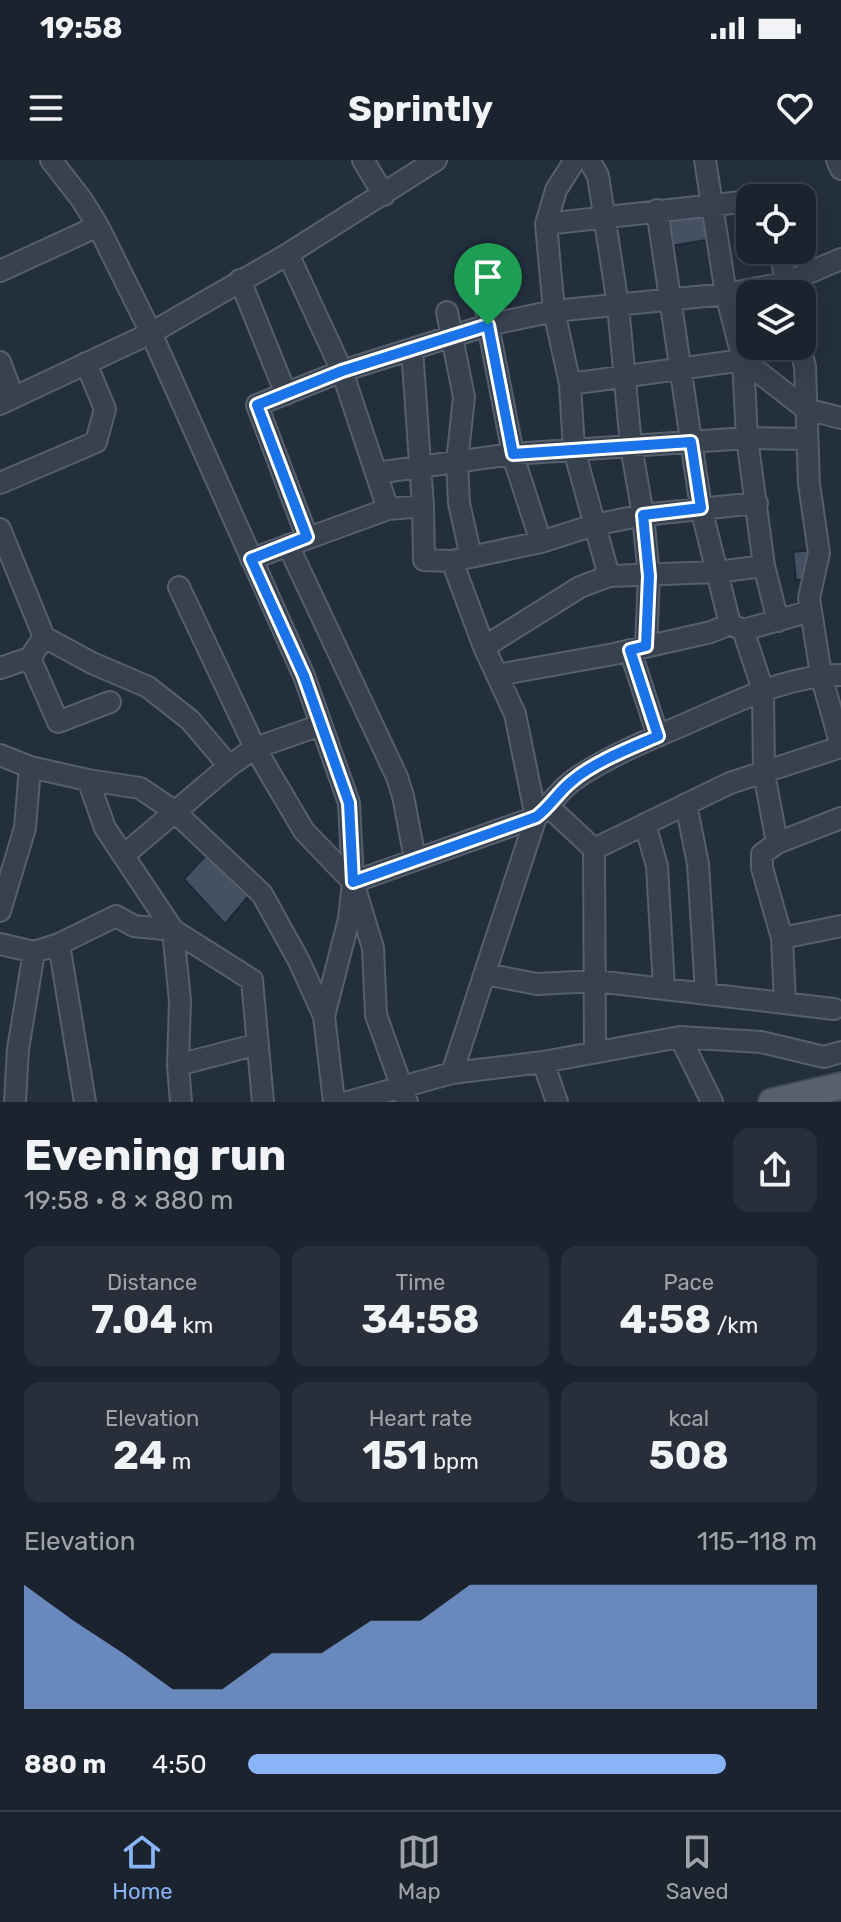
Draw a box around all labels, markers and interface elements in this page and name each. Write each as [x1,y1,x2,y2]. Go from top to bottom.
text: 19:58 [40,10,123,46]
icon: menu [24,86,68,130]
icon: heart [773,86,817,130]
text: Sprintly [348,87,493,130]
map controls [736,184,816,360]
button: locate [736,184,816,264]
pin [454,243,522,325]
icon: arrive [466,255,510,299]
button: layers [736,280,816,360]
button: share [733,1128,817,1212]
text: Evening run [24,1129,286,1181]
text: 19:58 · 8 × 880 m [24,1185,233,1216]
text: Distance [107,1269,197,1296]
text: Time [396,1269,445,1296]
text: Pace [664,1269,714,1296]
text: 7.04 [91,1296,177,1343]
text: 34:58 [361,1296,480,1343]
text: 4:58 [619,1296,711,1343]
text: km [177,1312,213,1339]
text: /km [711,1312,758,1339]
text: Elevation [105,1405,199,1432]
text: Heart rate [369,1405,472,1432]
text: kcal [669,1405,709,1432]
text: 24 [113,1432,166,1479]
text: 151 [362,1432,428,1479]
text: 508 [649,1432,729,1479]
text: m [166,1448,191,1475]
text: bpm [428,1448,479,1475]
text: Elevation [24,1526,135,1557]
text: 115–118 m [697,1526,817,1557]
text: 880 m [24,1749,106,1780]
text: 4:50 [152,1749,207,1780]
tab: Home [112,1830,173,1905]
tab: Map [397,1830,441,1905]
tab: Saved [666,1830,729,1905]

